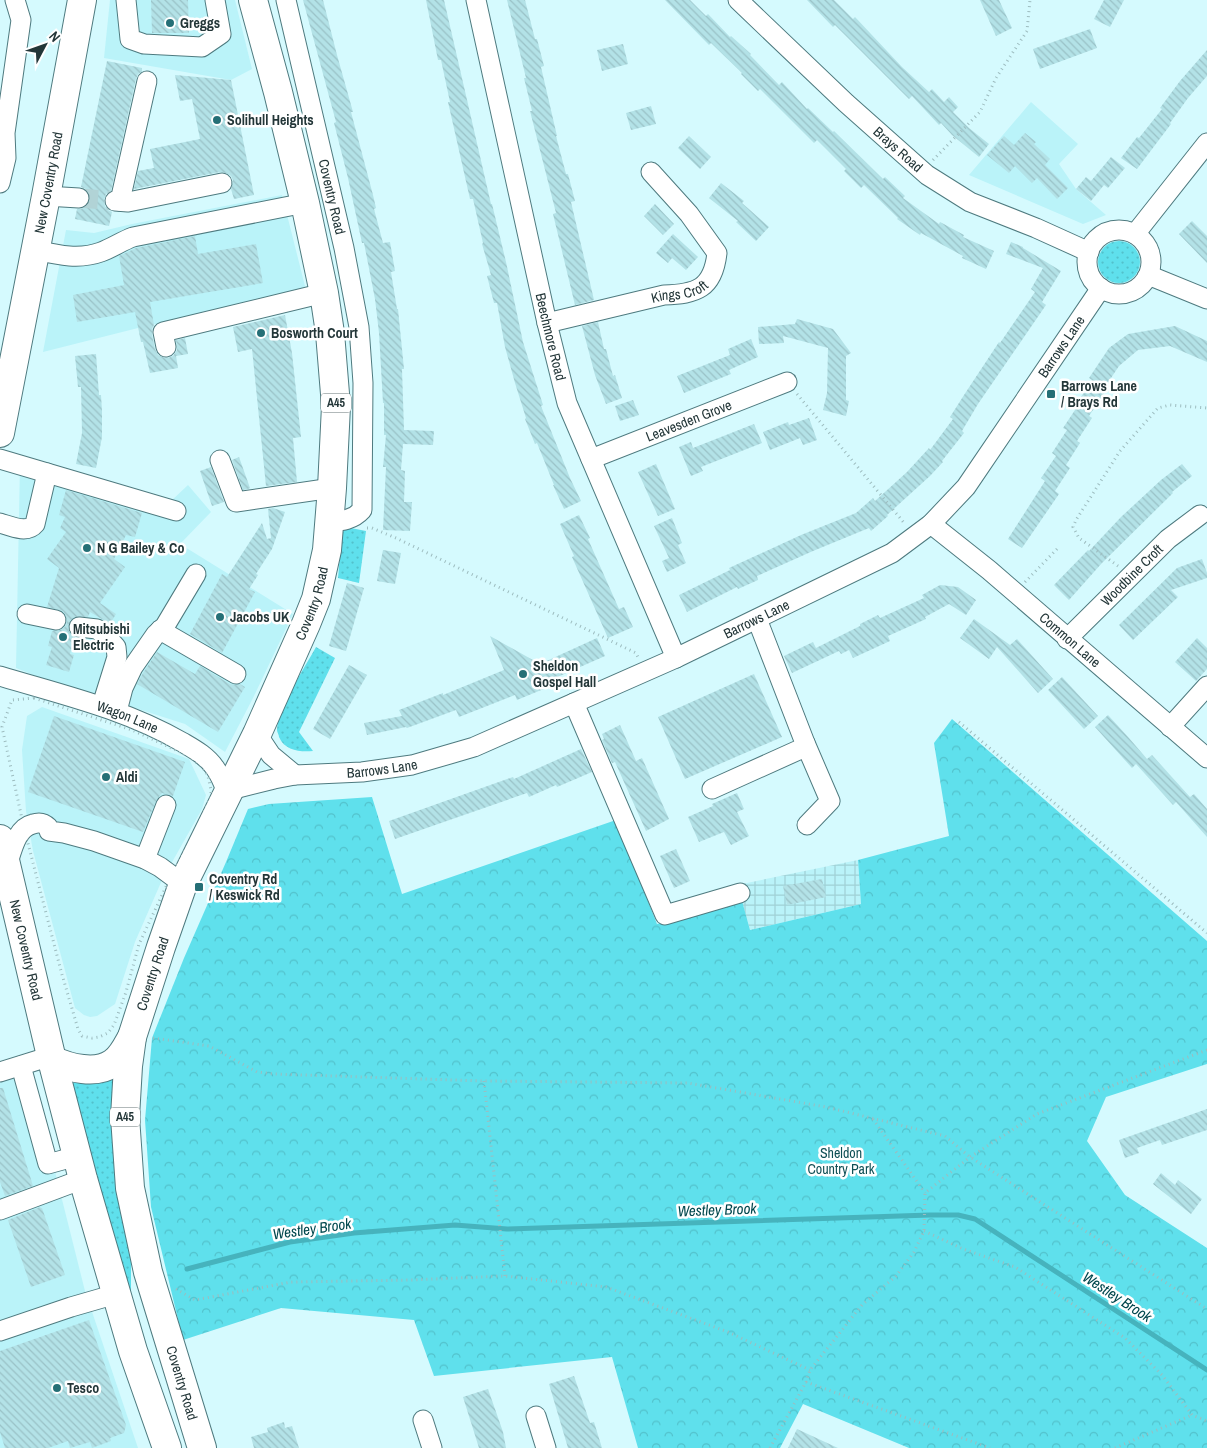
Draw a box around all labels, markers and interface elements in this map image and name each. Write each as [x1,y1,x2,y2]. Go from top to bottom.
place label: Greggs [180,14,220,32]
marker: Greggs [164,17,176,29]
north arrow [20,20,70,70]
text: N [45,27,64,46]
place label: Solihull Heights [227,111,314,129]
marker: Solihull Heights [211,114,223,126]
street label: Brays Road [870,123,927,176]
street label: New Coventry Road [30,130,67,235]
street label: Coventry Road [315,157,349,236]
street label: Kings Croft [649,277,712,307]
street label: Beechmore Road [532,291,570,382]
street label: Barrows Lane [1034,312,1089,381]
place label: Bosworth Court [271,324,358,342]
marker: Bosworth Court [255,327,267,339]
place label: Barrows Lane / Brays Rd [1061,377,1137,411]
marker: Barrows Lane / Brays Rd [1045,388,1057,400]
road number: A45 [321,393,351,412]
street label: Leavesden Grove [643,396,734,446]
place label: N G Bailey & Co [97,539,184,557]
street label: Woodbine Croft [1097,540,1167,610]
marker: N G Bailey & Co [81,542,93,554]
street label: Coventry Road [291,565,332,643]
street label: Barrows Lane [721,595,792,643]
place label: Jacobs UK [230,608,290,626]
street label: Common Lane [1036,608,1104,671]
marker: Jacobs UK [214,611,226,623]
place label: Mitsubishi Electric [73,620,130,654]
marker: Mitsubishi Electric [57,631,69,643]
place label: Sheldon Gospel Hall [533,657,596,691]
marker: Sheldon Gospel Hall [517,668,529,680]
street label: Wagon Lane [94,697,161,737]
street label: Barrows Lane [346,755,419,782]
place label: Aldi [116,768,138,786]
marker: Aldi [100,771,112,783]
place label: Coventry Rd / Keswick Rd [209,870,280,904]
marker: Coventry Rd / Keswick Rd [193,881,205,893]
street label: New Coventry Road [6,898,47,1002]
street label: Coventry Road [132,934,173,1013]
road number: A45 [110,1108,140,1126]
park label: Sheldon Country Park [808,1144,875,1178]
water label: Westley Brook [677,1198,758,1221]
water label: Westley Brook [271,1212,353,1244]
water label: Westley Brook [1078,1266,1157,1327]
street label: Coventry Road [162,1344,202,1422]
place label: Tesco [67,1379,99,1397]
marker: Tesco [51,1382,63,1394]

